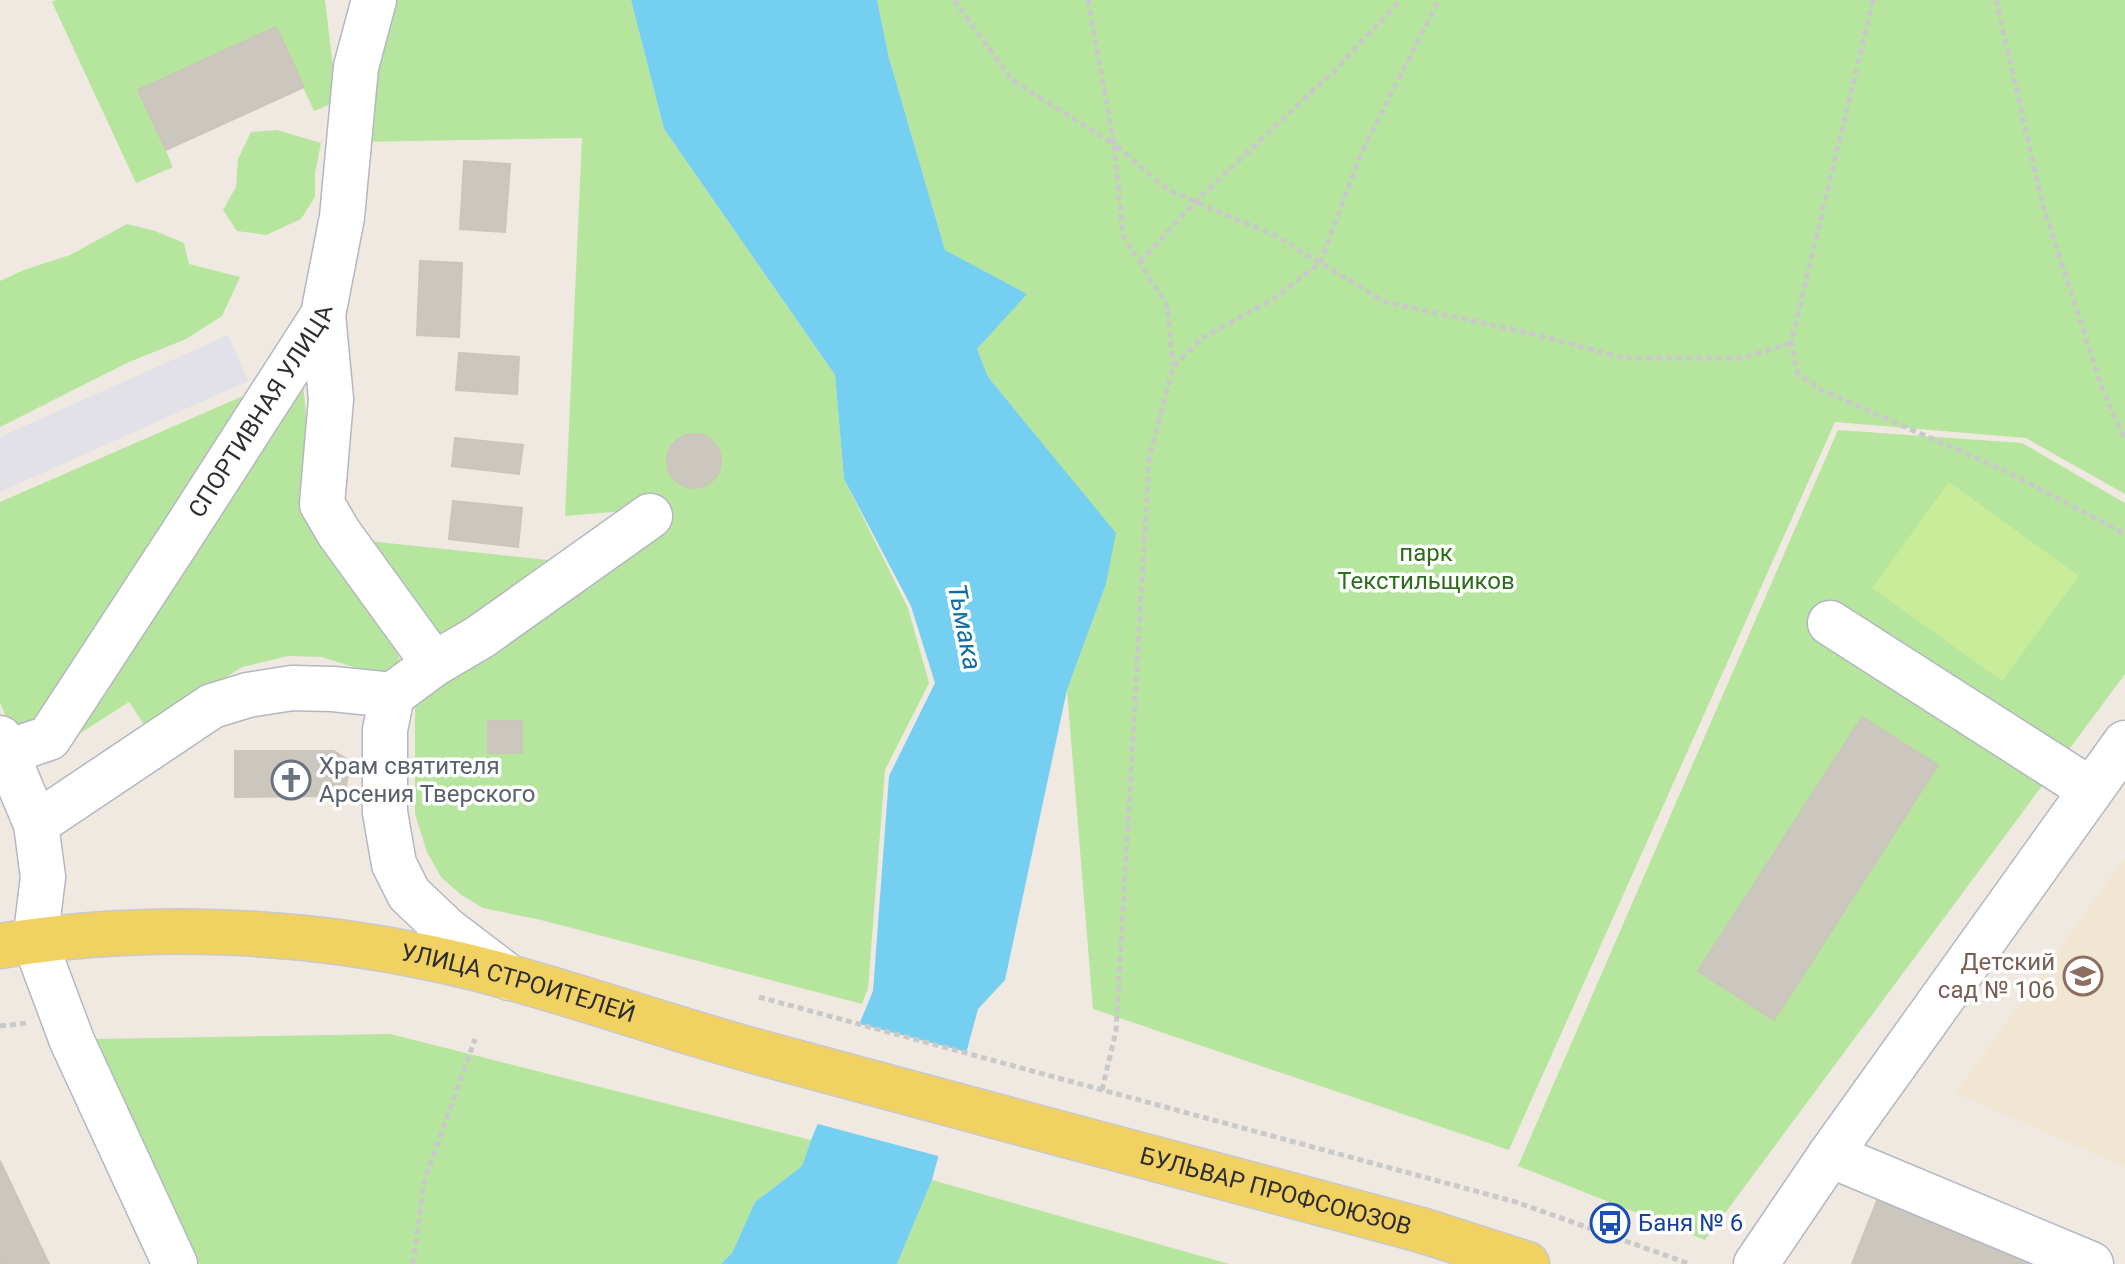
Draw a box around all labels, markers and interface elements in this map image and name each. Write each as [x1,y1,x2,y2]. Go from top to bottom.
street label: СПОРТИВНАЯ УЛИЦА [183,303,339,523]
park label: парк Текстильщиков [1337,539,1515,595]
water label: Тьмака [942,581,988,673]
place label: Храм святителя Арсения Тверского [319,752,535,808]
church icon: Храм святителя Арсения Тверского [270,759,312,801]
street label: УЛИЦА СТРОИТЕЛЕЙ [399,938,639,1028]
place label: Детский сад № 106 [1938,948,2055,1004]
school or university icon: Детский сад № 106 [2062,955,2104,997]
street label: БУЛЬВАР ПРОФСОЮЗОВ [1137,1142,1414,1241]
bus stop icon: Баня № 6 [1589,1202,1631,1244]
place label: Баня № 6 [1638,1209,1743,1237]

